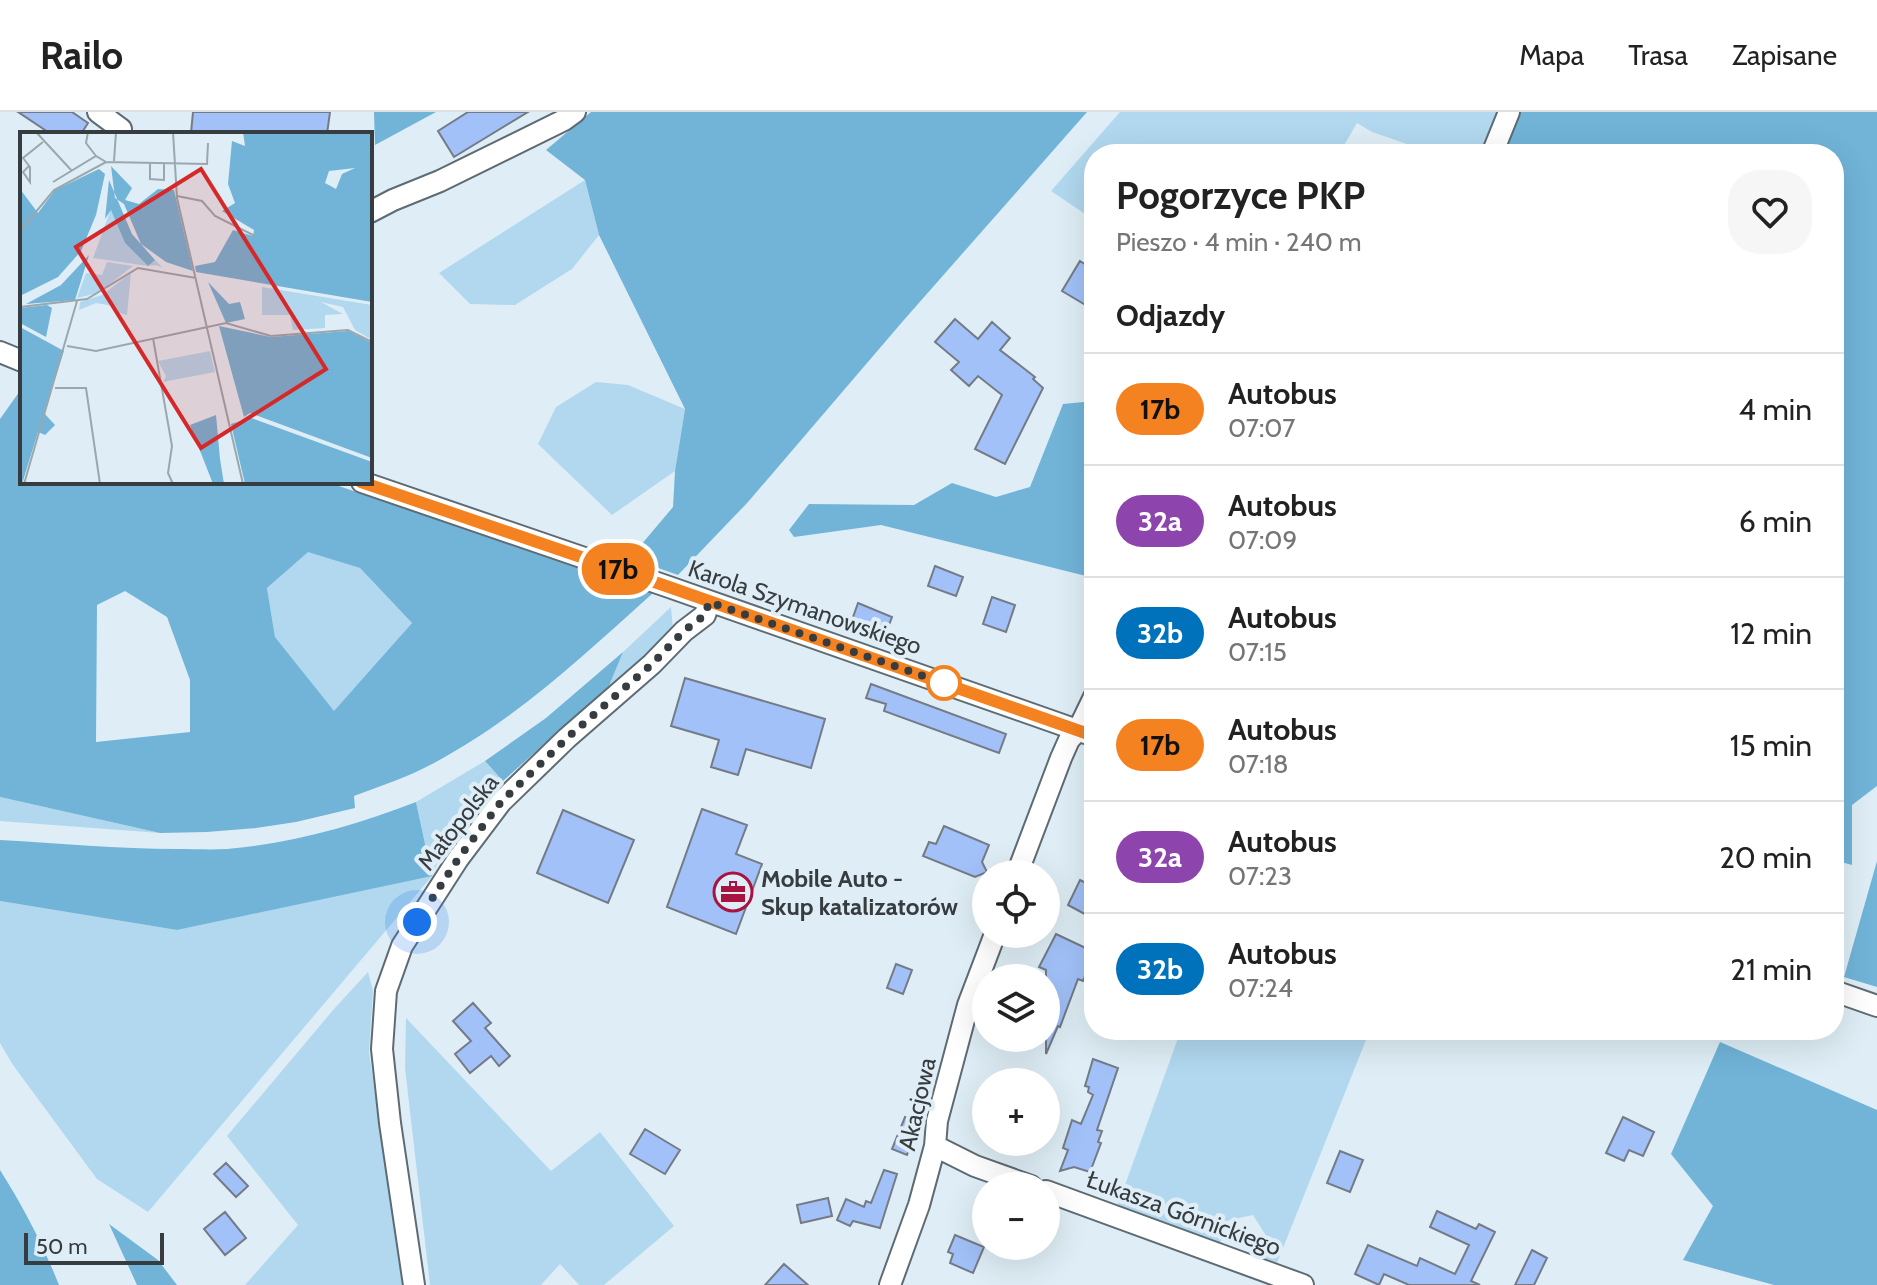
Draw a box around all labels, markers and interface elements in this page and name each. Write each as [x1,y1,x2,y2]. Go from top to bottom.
text: Railo [40,32,123,79]
text: Mapa [1519,38,1584,72]
text: Trasa [1628,38,1688,72]
text: Zapisane [1732,38,1837,72]
inset map [20,132,372,484]
button: heart [1728,170,1812,254]
text: Pogorzyce PKP [1116,172,1365,219]
text: Pieszo · 4 min · 240 m [1116,226,1362,258]
text: Odjazdy [1116,297,1225,334]
text: Autobus [1228,375,1337,412]
text: 4 min [1738,391,1812,428]
text: 17b [1140,392,1180,426]
text: 07:07 [1228,412,1295,444]
text: Autobus [1228,487,1337,524]
text: 6 min [1739,503,1812,540]
text: 32a [1138,504,1182,538]
text: 07:09 [1228,524,1297,556]
line badge: 17b [572,543,664,595]
text: 17b [598,552,638,586]
street label: Karola Szymanowskiego [684,553,926,661]
text: Autobus [1228,599,1337,636]
text: 12 min [1730,615,1812,652]
text: 32b [1137,616,1183,650]
text: 07:15 [1228,636,1287,668]
unlabelled marker [927,666,961,700]
text: Autobus [1228,711,1337,748]
text: 15 min [1730,727,1812,764]
text: 17b [1140,728,1180,762]
text: 07:18 [1228,748,1289,780]
street label: Małopolska [411,768,505,876]
text: Autobus [1228,823,1337,860]
text: 20 min [1719,839,1812,876]
text: 32a [1138,840,1182,874]
map controls [972,860,1060,1260]
button: locate [972,860,1060,948]
text: 07:23 [1228,860,1292,892]
place label: Mobile Auto - Skup katalizatorów [761,864,959,921]
office icon: Mobile Auto - Skup katalizatorów [712,871,754,913]
your location [397,902,437,942]
text: Autobus [1228,935,1337,972]
text: 21 min [1730,951,1812,988]
text: 32b [1137,952,1183,986]
button: layers [972,964,1060,1052]
text: 07:24 [1228,972,1293,1004]
street label: Akacjowa [892,1054,942,1153]
button: + [972,1068,1060,1156]
street label: Łukasza Górnickiego [1083,1164,1285,1262]
button: − [972,1172,1060,1260]
scale bar [24,1229,164,1265]
text: 50 m [36,1233,88,1260]

